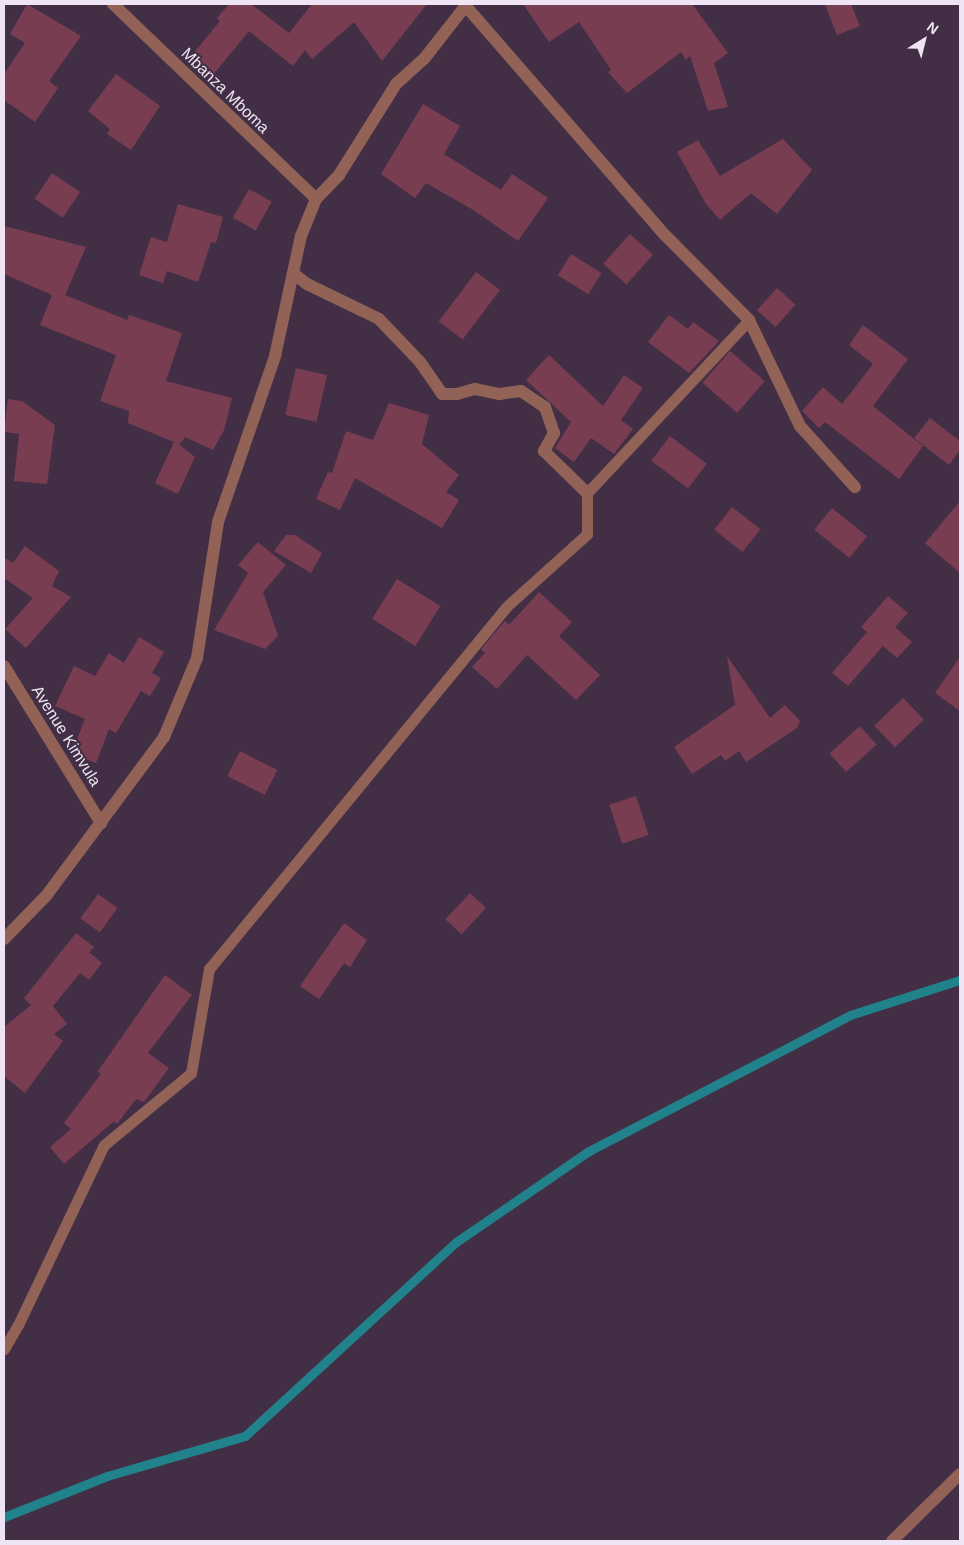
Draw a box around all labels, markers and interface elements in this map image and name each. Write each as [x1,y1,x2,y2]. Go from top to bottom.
north arrow [899,15,949,65]
text: N [924,18,942,37]
street label: Mbanza Mboma [177,44,273,138]
street label: Avenue Kimvula [27,682,105,790]

